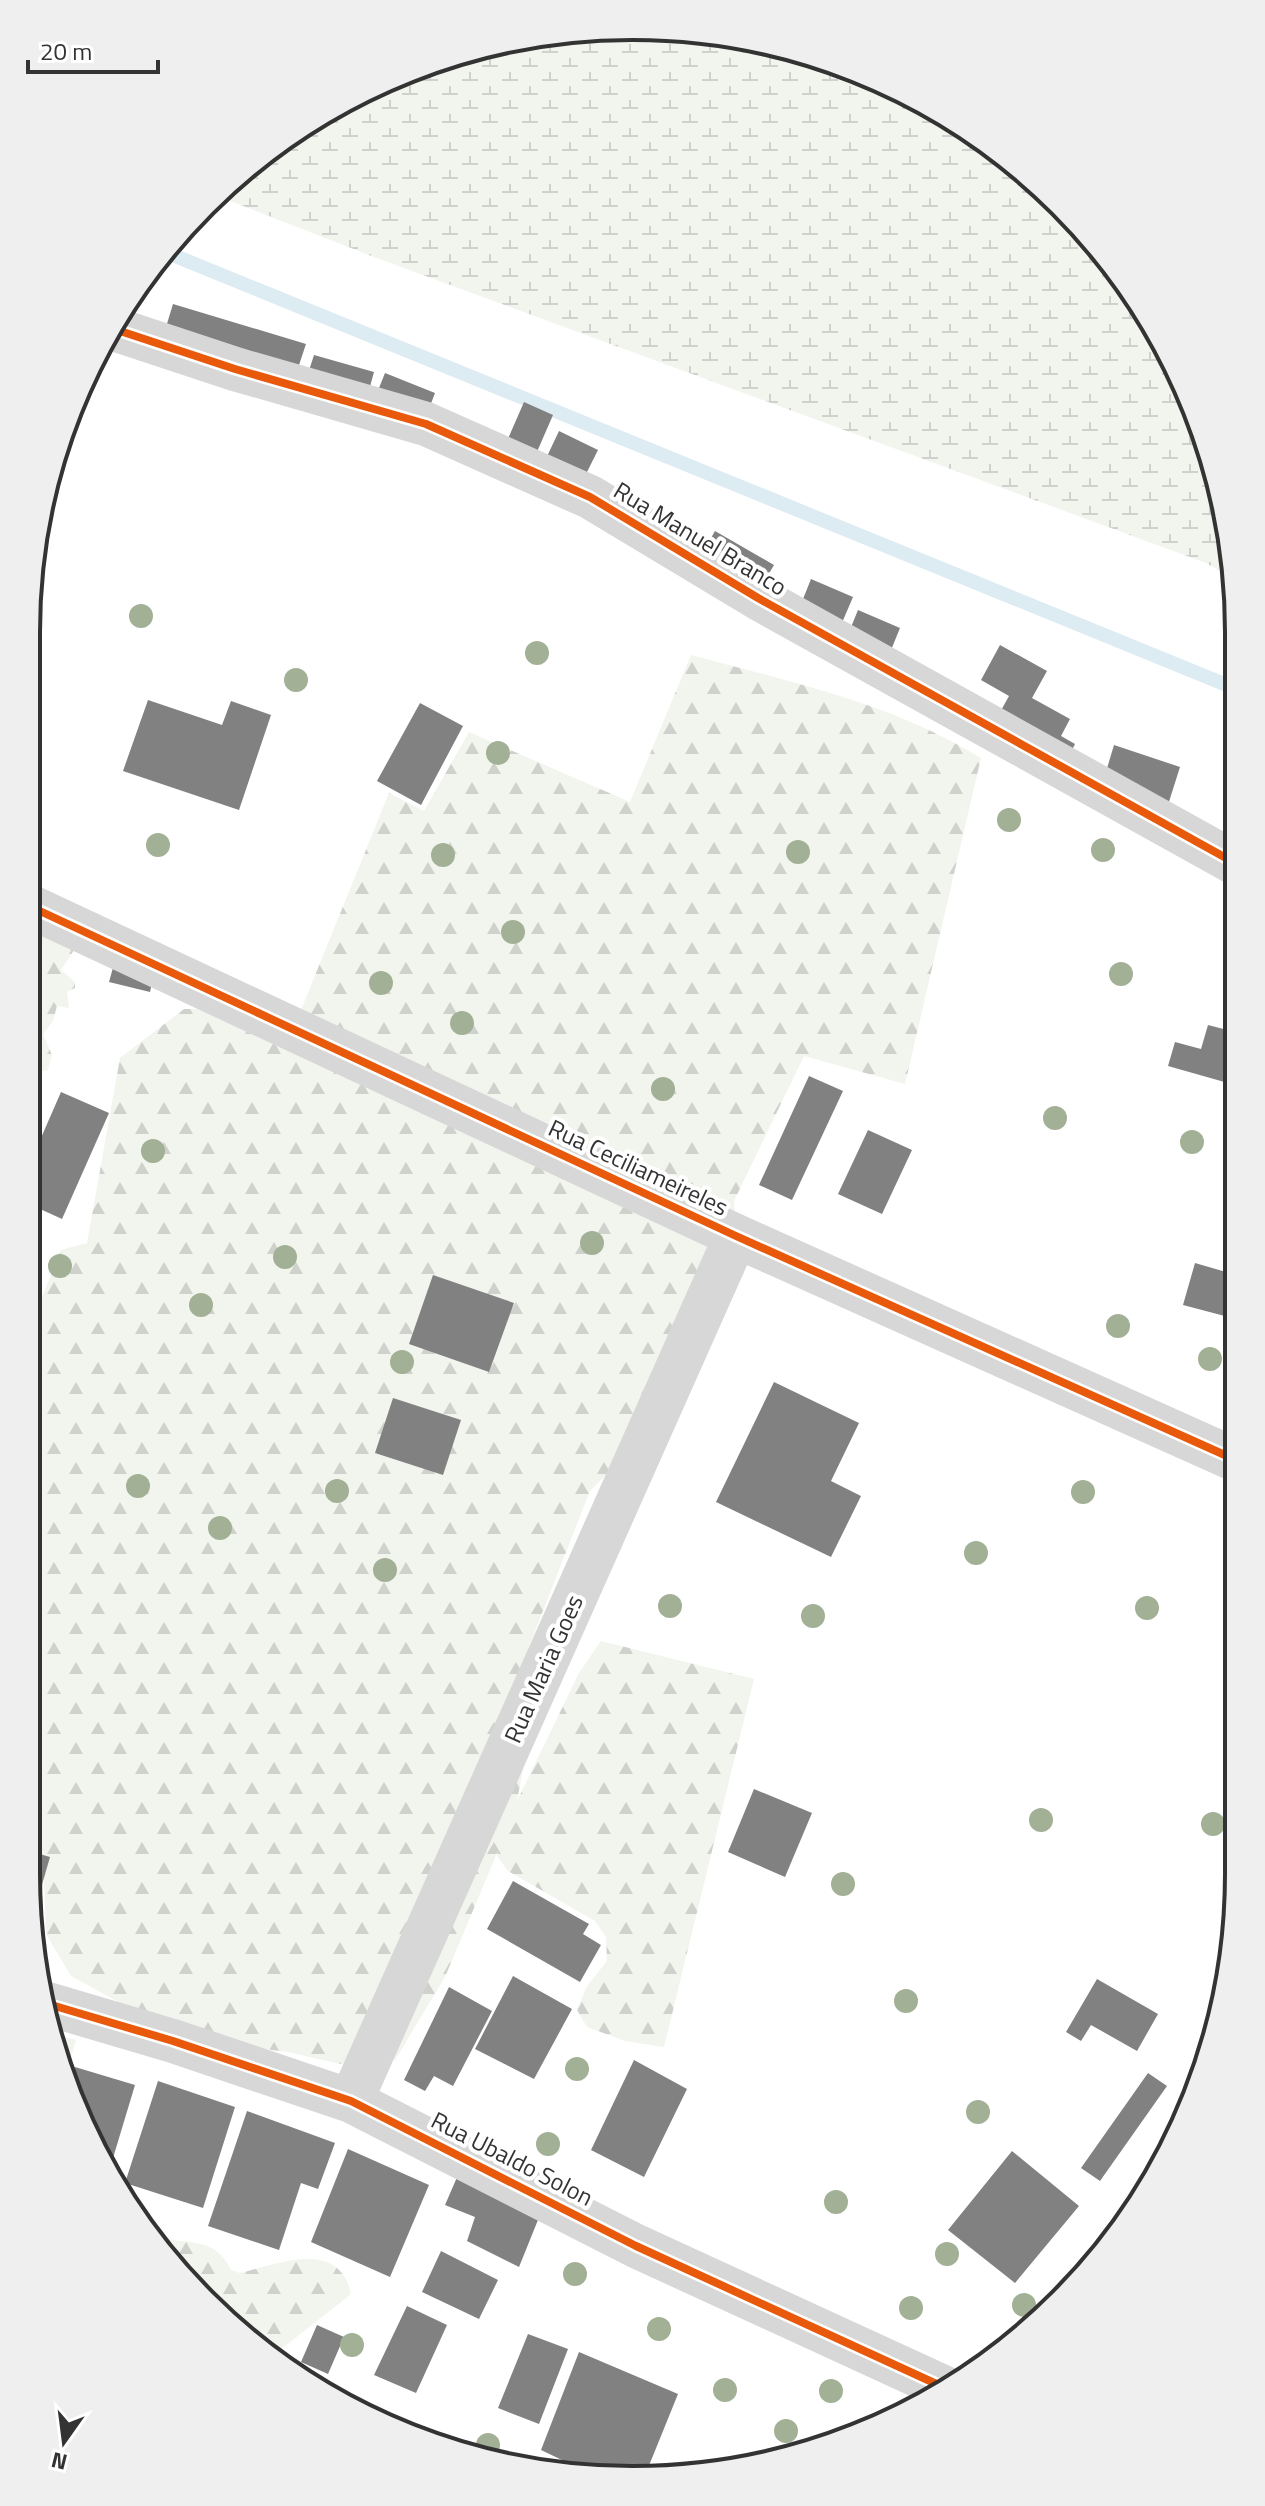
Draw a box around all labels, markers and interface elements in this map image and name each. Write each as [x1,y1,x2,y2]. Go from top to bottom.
scale bar [28,24,158,74]
text: 20 m [40,33,92,69]
street label: Rua Manuel Branco [607,472,794,604]
street label: Rua Ceciliameireles [543,1110,734,1225]
street label: Rua Maria Goes [494,1589,592,1748]
street label: Rua Ubaldo Solon [425,2102,600,2215]
north arrow [24,2402,104,2482]
text: N [48,2443,71,2480]

